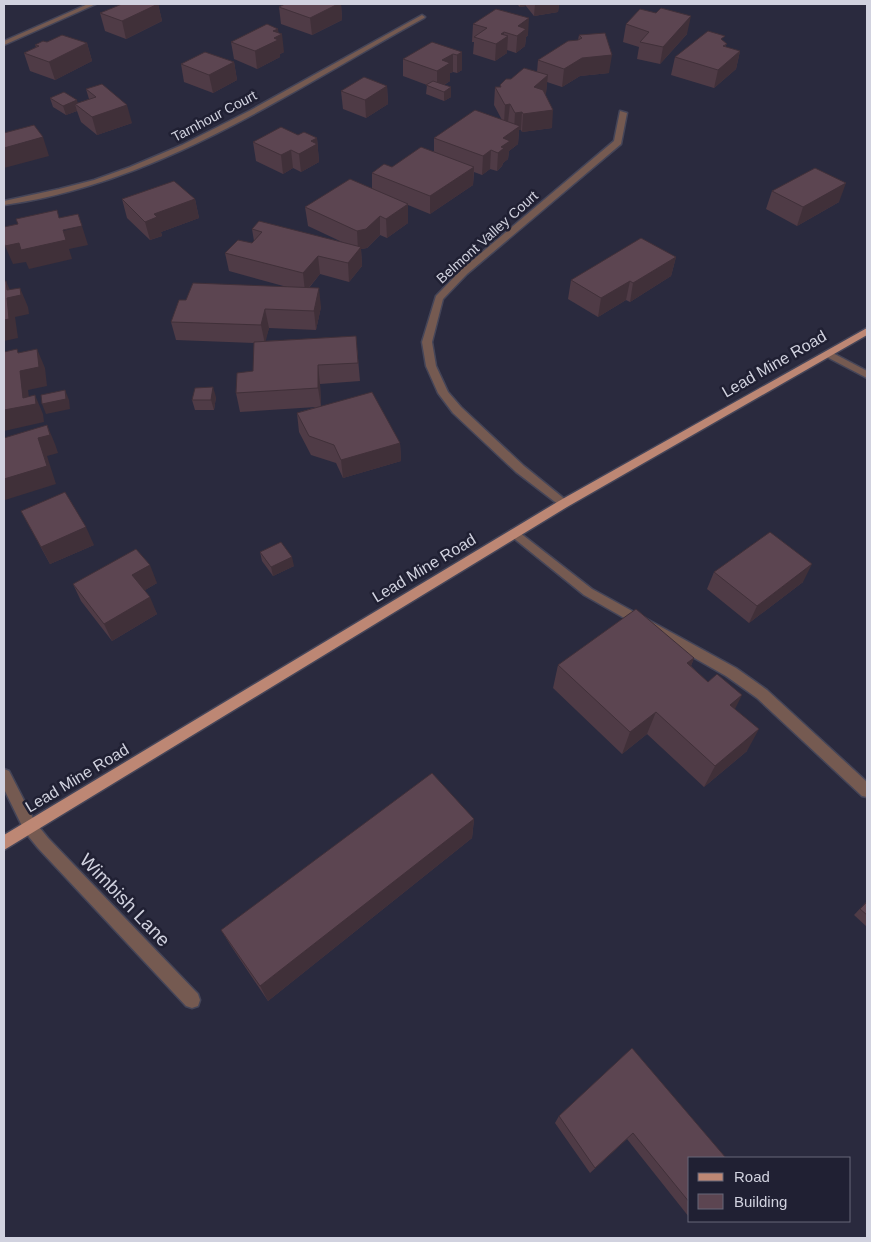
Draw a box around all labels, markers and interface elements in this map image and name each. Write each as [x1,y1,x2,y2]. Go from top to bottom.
street label: Tarnhour Court [169,87,259,145]
street label: Belmont Valley Court [433,187,541,287]
street label: Lead Mine Road [719,327,829,401]
street label: Lead Mine Road [369,530,479,606]
street label: Lead Mine Road [22,740,132,816]
street label: Wimbish Lane [76,849,174,951]
legend [688,1157,851,1222]
text: Road [734,1168,770,1185]
text: Building [734,1193,787,1210]

